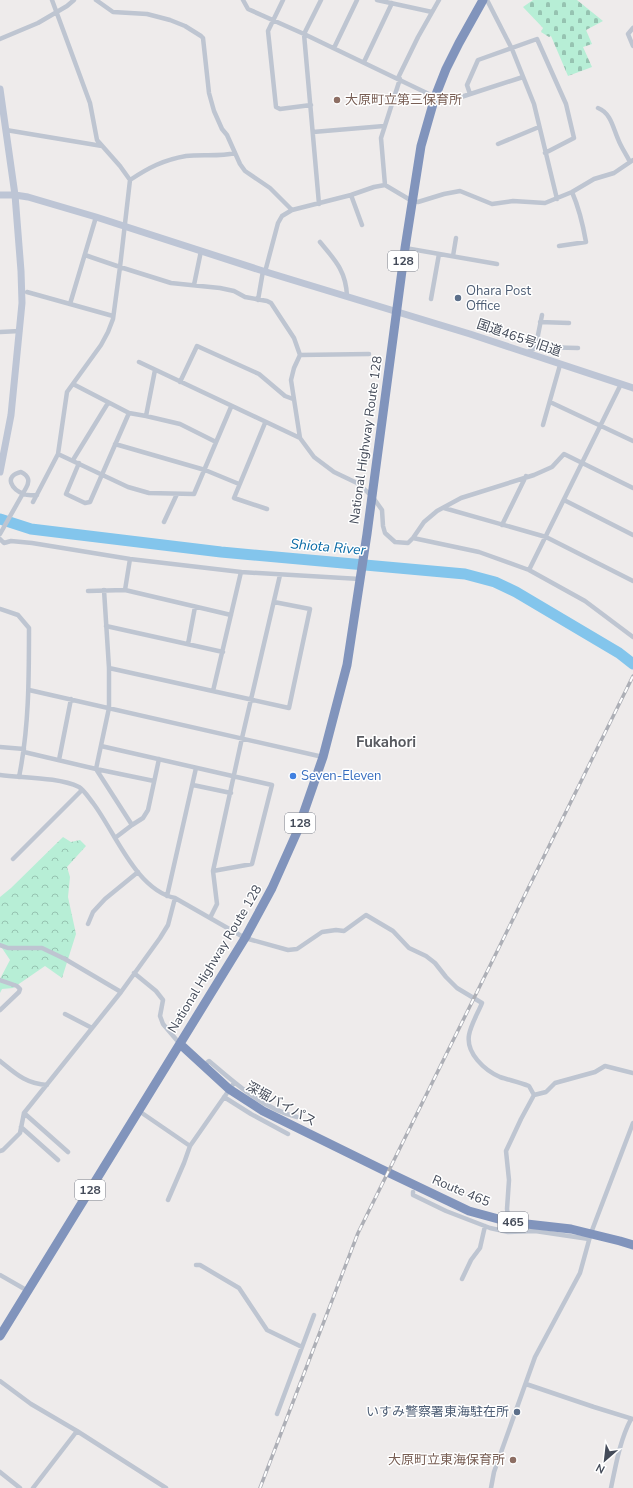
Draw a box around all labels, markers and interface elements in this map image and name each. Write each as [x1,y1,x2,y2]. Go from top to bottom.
place label: 大原町立第三保育所 [345,91,462,109]
marker: 大原町立第三保育所 [332,95,342,105]
road number: 128 [388,251,418,271]
place label: Ohara Post Office [466,282,531,315]
marker: Ohara Post Office [453,293,463,303]
street label: 国道465号旧道 [474,315,564,361]
street label: National Highway Route 128 [345,355,387,525]
water label: Shiota River [290,534,367,560]
district label: Fukahori [356,732,416,752]
place label: Seven-Eleven [301,767,381,785]
marker: Seven-Eleven [288,771,298,781]
road number: 128 [285,813,315,833]
street label: National Highway Route 128 [164,882,266,1036]
street label: 深堀バイパス [243,1077,319,1131]
street label: Route 465 [429,1171,493,1211]
road number: 128 [75,1180,105,1200]
road number: 465 [498,1212,528,1232]
place label: いすみ警察署東海駐在所 [366,1403,509,1421]
marker: いすみ警察署東海駐在所 [512,1407,522,1417]
north arrow [585,1440,625,1480]
place label: 大原町立東海保育所 [388,1451,505,1469]
marker: 大原町立東海保育所 [508,1455,518,1465]
text: N [593,1460,608,1477]

